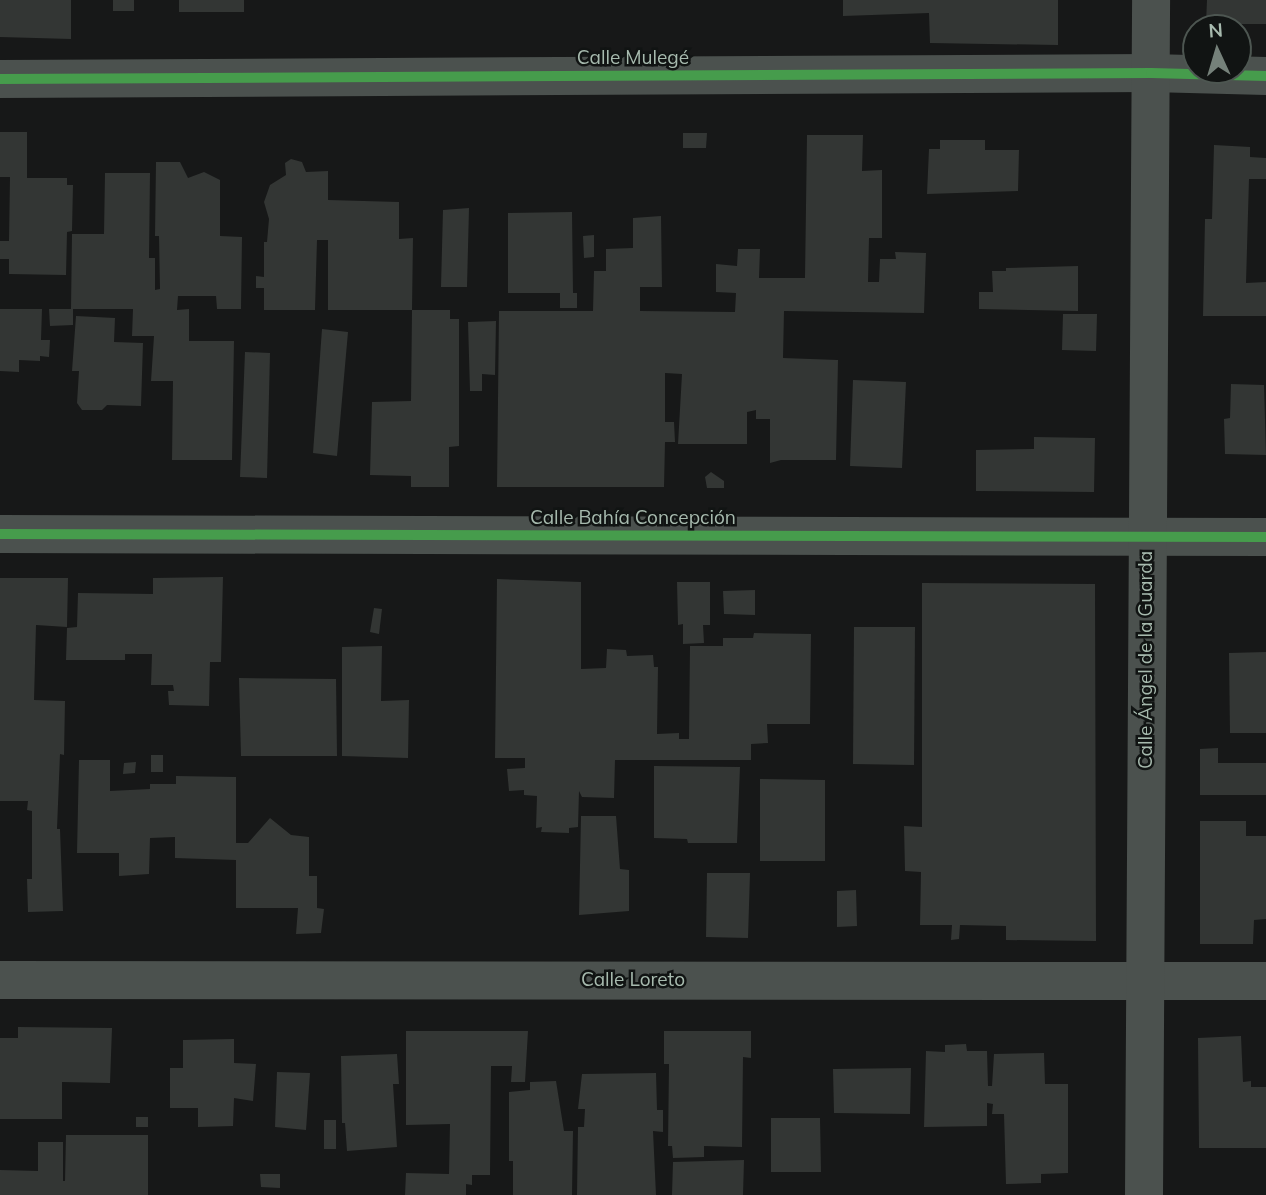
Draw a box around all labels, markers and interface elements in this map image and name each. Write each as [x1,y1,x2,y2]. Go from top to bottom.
north arrow [1182,14,1252,84]
text: N [1208,18,1224,43]
street label: Calle Mulegé [577,47,689,69]
street label: Calle Bahía Concepción [530,507,736,529]
street label: Calle Ángel de la Guarda [1135,551,1157,769]
street label: Calle Loreto [581,969,685,991]

